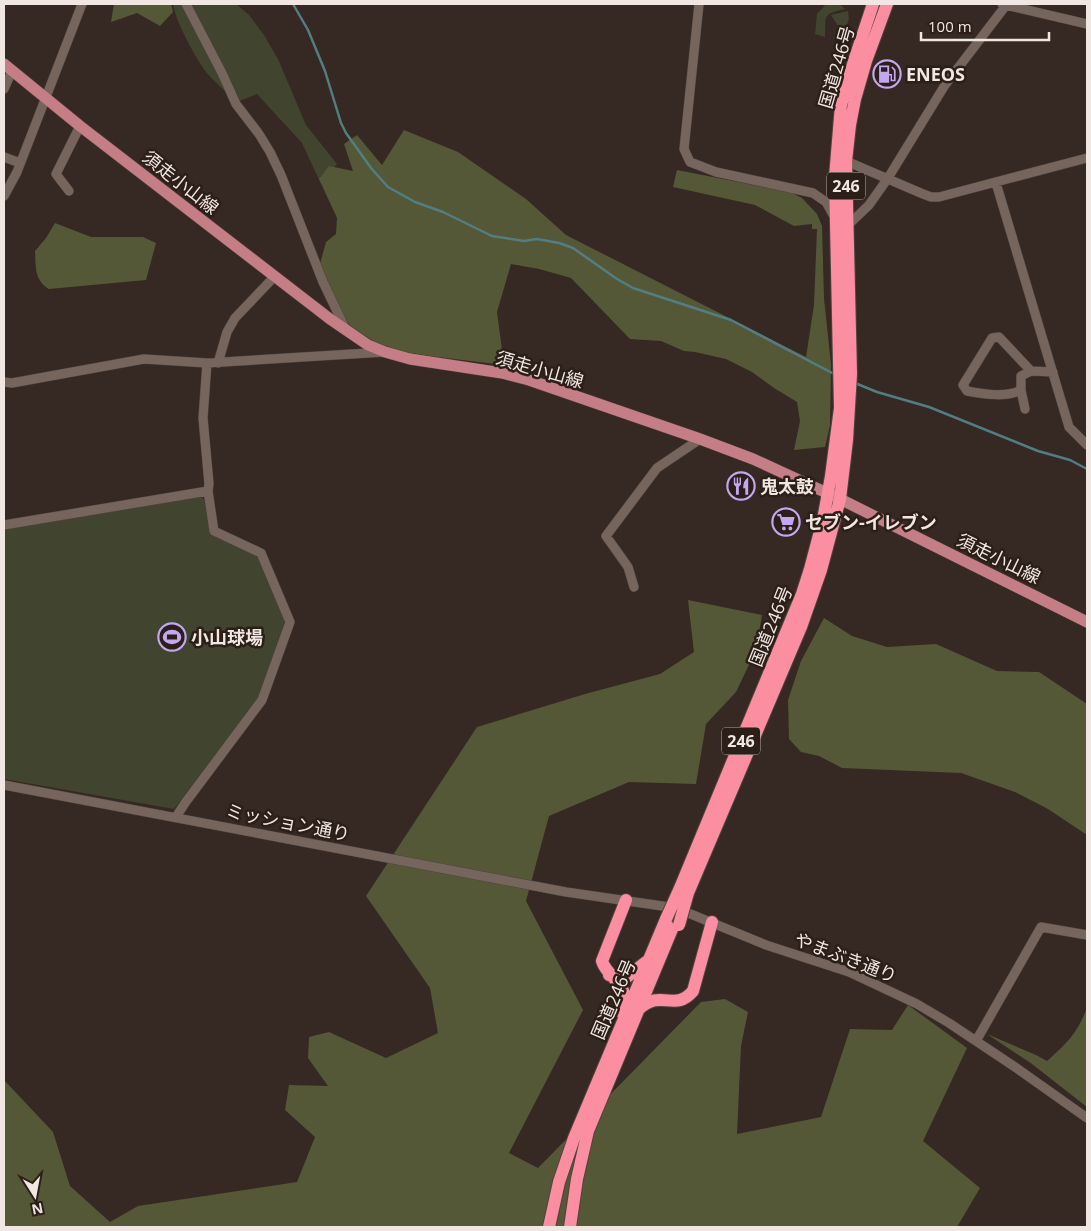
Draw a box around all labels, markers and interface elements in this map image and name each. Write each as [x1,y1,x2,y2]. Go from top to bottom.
scale bar [921,10,1048,42]
text: 100 m [928,16,972,36]
street label: 国道246号 [813,23,859,111]
fuel station icon: ENEOS [872,59,902,89]
place label: ENEOS [906,62,965,86]
street label: 須走小山線 [138,145,224,219]
road number: 246 [827,172,865,200]
street label: 須走小山線 [493,345,587,393]
restaurant icon: 鬼太鼓 [726,471,756,501]
place label: 鬼太鼓 [760,474,814,498]
supermarket icon: セブン-イレブン [771,507,801,537]
place label: セブン-イレブン [805,510,937,534]
street label: 須走小山線 [953,527,1045,589]
street label: 国道246号 [743,582,797,670]
sports icon: 小山球場 [157,622,187,652]
place label: 小山球場 [191,625,263,649]
road number: 246 [722,728,760,754]
street label: ミッション通り [224,798,352,846]
street label: やまぶき通り [791,926,901,988]
street label: 国道246号 [585,955,641,1043]
north arrow [10,1171,60,1221]
text: N [30,1199,45,1220]

